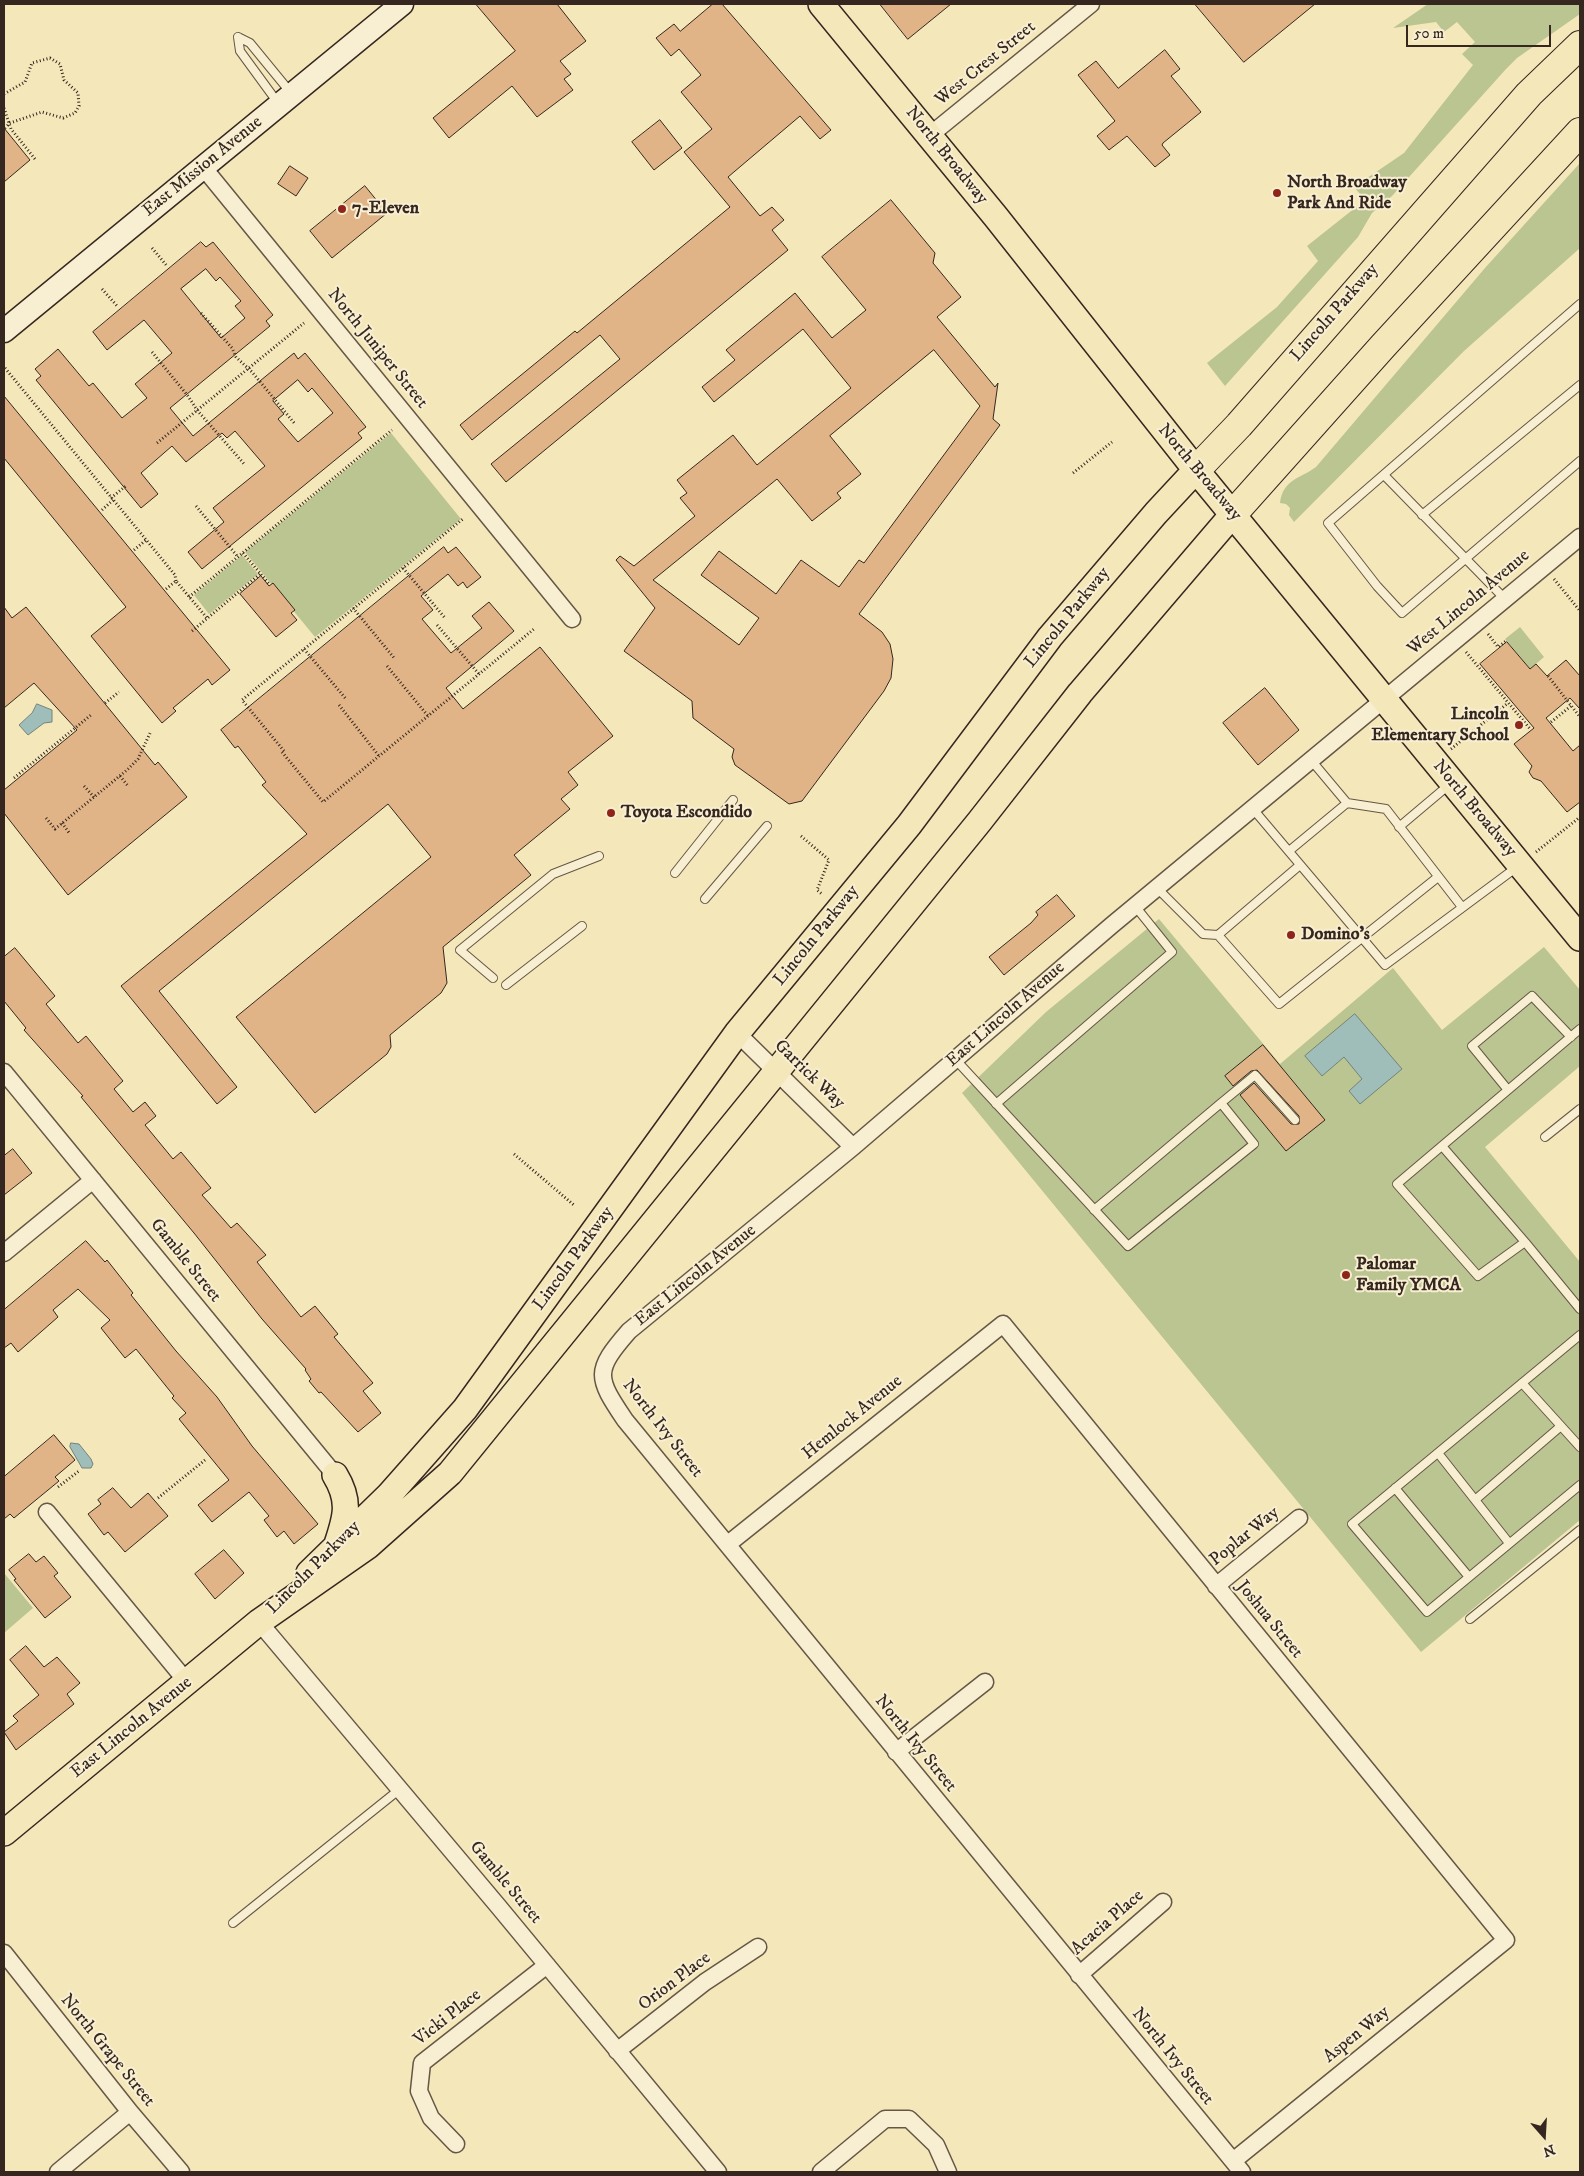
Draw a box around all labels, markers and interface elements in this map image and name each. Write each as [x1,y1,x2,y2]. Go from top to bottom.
scale bar [1409,15,1554,47]
street label: West Crest Street [931,17,1041,111]
text: 50 m [1414,24,1444,43]
street label: North Broadway [900,103,992,209]
street label: East Mission Avenue [139,112,267,222]
place label: North Broadway Park And Ride [1287,172,1407,214]
marker: North Broadway Park And Ride [1271,187,1283,199]
place label: 7-Eleven [352,198,419,220]
marker: 7-Eleven [336,203,348,215]
street label: Lincoln Parkway [1286,259,1384,367]
street label: North Juniper Street [322,285,432,413]
street label: North Broadway [1152,420,1246,526]
street label: West Lincoln Avenue [1404,546,1534,660]
street label: Lincoln Parkway [1021,563,1115,673]
place label: Lincoln Elementary School [1371,704,1509,746]
marker: Lincoln Elementary School [1513,719,1525,731]
street label: North Broadway [1427,756,1521,862]
place label: Toyota Escondido [621,802,752,824]
marker: Toyota Escondido [605,807,617,819]
street label: Lincoln Parkway [770,881,864,991]
place label: Domino's [1301,924,1370,946]
marker: Domino's [1285,929,1297,941]
street label: East Lincoln Avenue [942,958,1070,1072]
street label: Garrick Way [769,1036,849,1114]
street label: Lincoln Parkway [529,1203,619,1315]
street label: Gamble Street [145,1215,225,1307]
street label: East Lincoln Avenue [631,1220,761,1332]
place label: Palomar Family YMCA [1356,1254,1461,1296]
marker: Palomar Family YMCA [1340,1269,1352,1281]
street label: Hemlock Avenue [799,1371,907,1465]
street label: North Ivy Street [617,1376,707,1482]
street label: Poplar Way [1206,1503,1284,1571]
street label: Lincoln Parkway [263,1517,365,1619]
street label: Joshua Street [1231,1577,1307,1663]
street label: East Lincoln Avenue [67,1672,197,1784]
street label: North Ivy Street [869,1691,961,1797]
street label: Gamble Street [464,1837,546,1929]
street label: Acacia Place [1067,1886,1149,1960]
street label: Orion Place [635,1948,715,2016]
street label: Vicki Place [410,1985,486,2051]
street label: North Grape Street [55,1990,159,2112]
street label: Aspen Way [1320,2002,1394,2068]
street label: North Ivy Street [1126,2004,1218,2110]
north arrow [1519,2111,1569,2161]
text: N [1541,2140,1557,2161]

